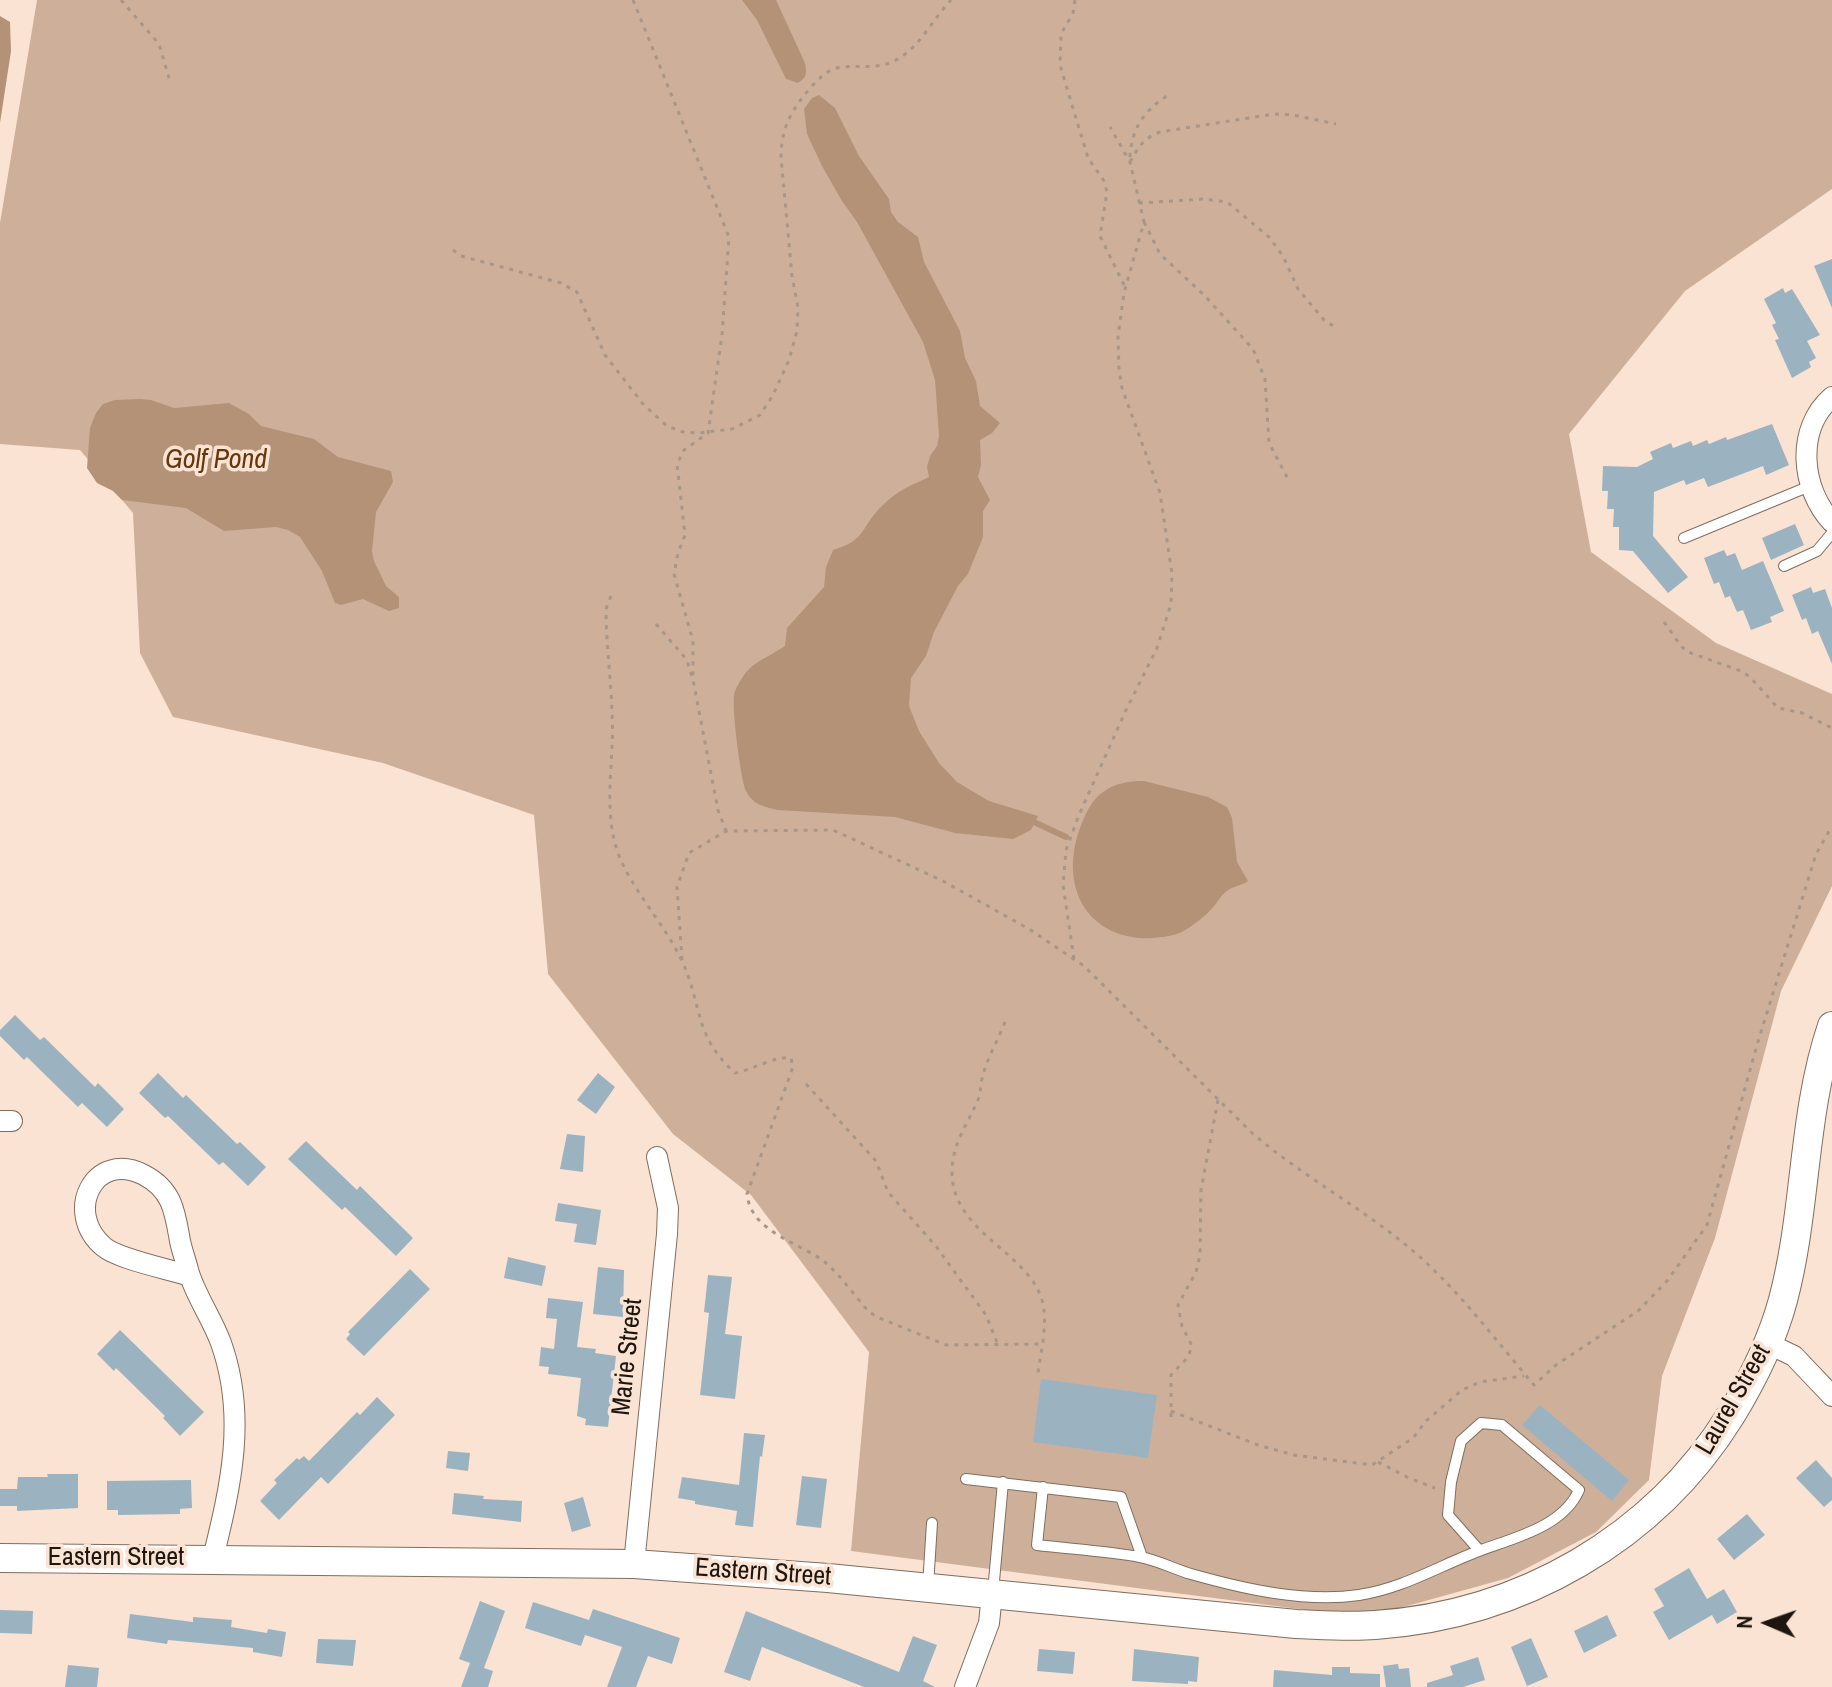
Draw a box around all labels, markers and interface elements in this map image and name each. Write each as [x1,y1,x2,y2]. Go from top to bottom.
water label: Golf Pond [165,443,267,477]
street label: Marie Street [606,1297,650,1417]
street label: Laurel Street [1690,1339,1778,1461]
street label: Eastern Street [48,1542,184,1574]
street label: Eastern Street [694,1553,832,1593]
north arrow [1728,1583,1808,1663]
text: N [1729,1615,1759,1629]

